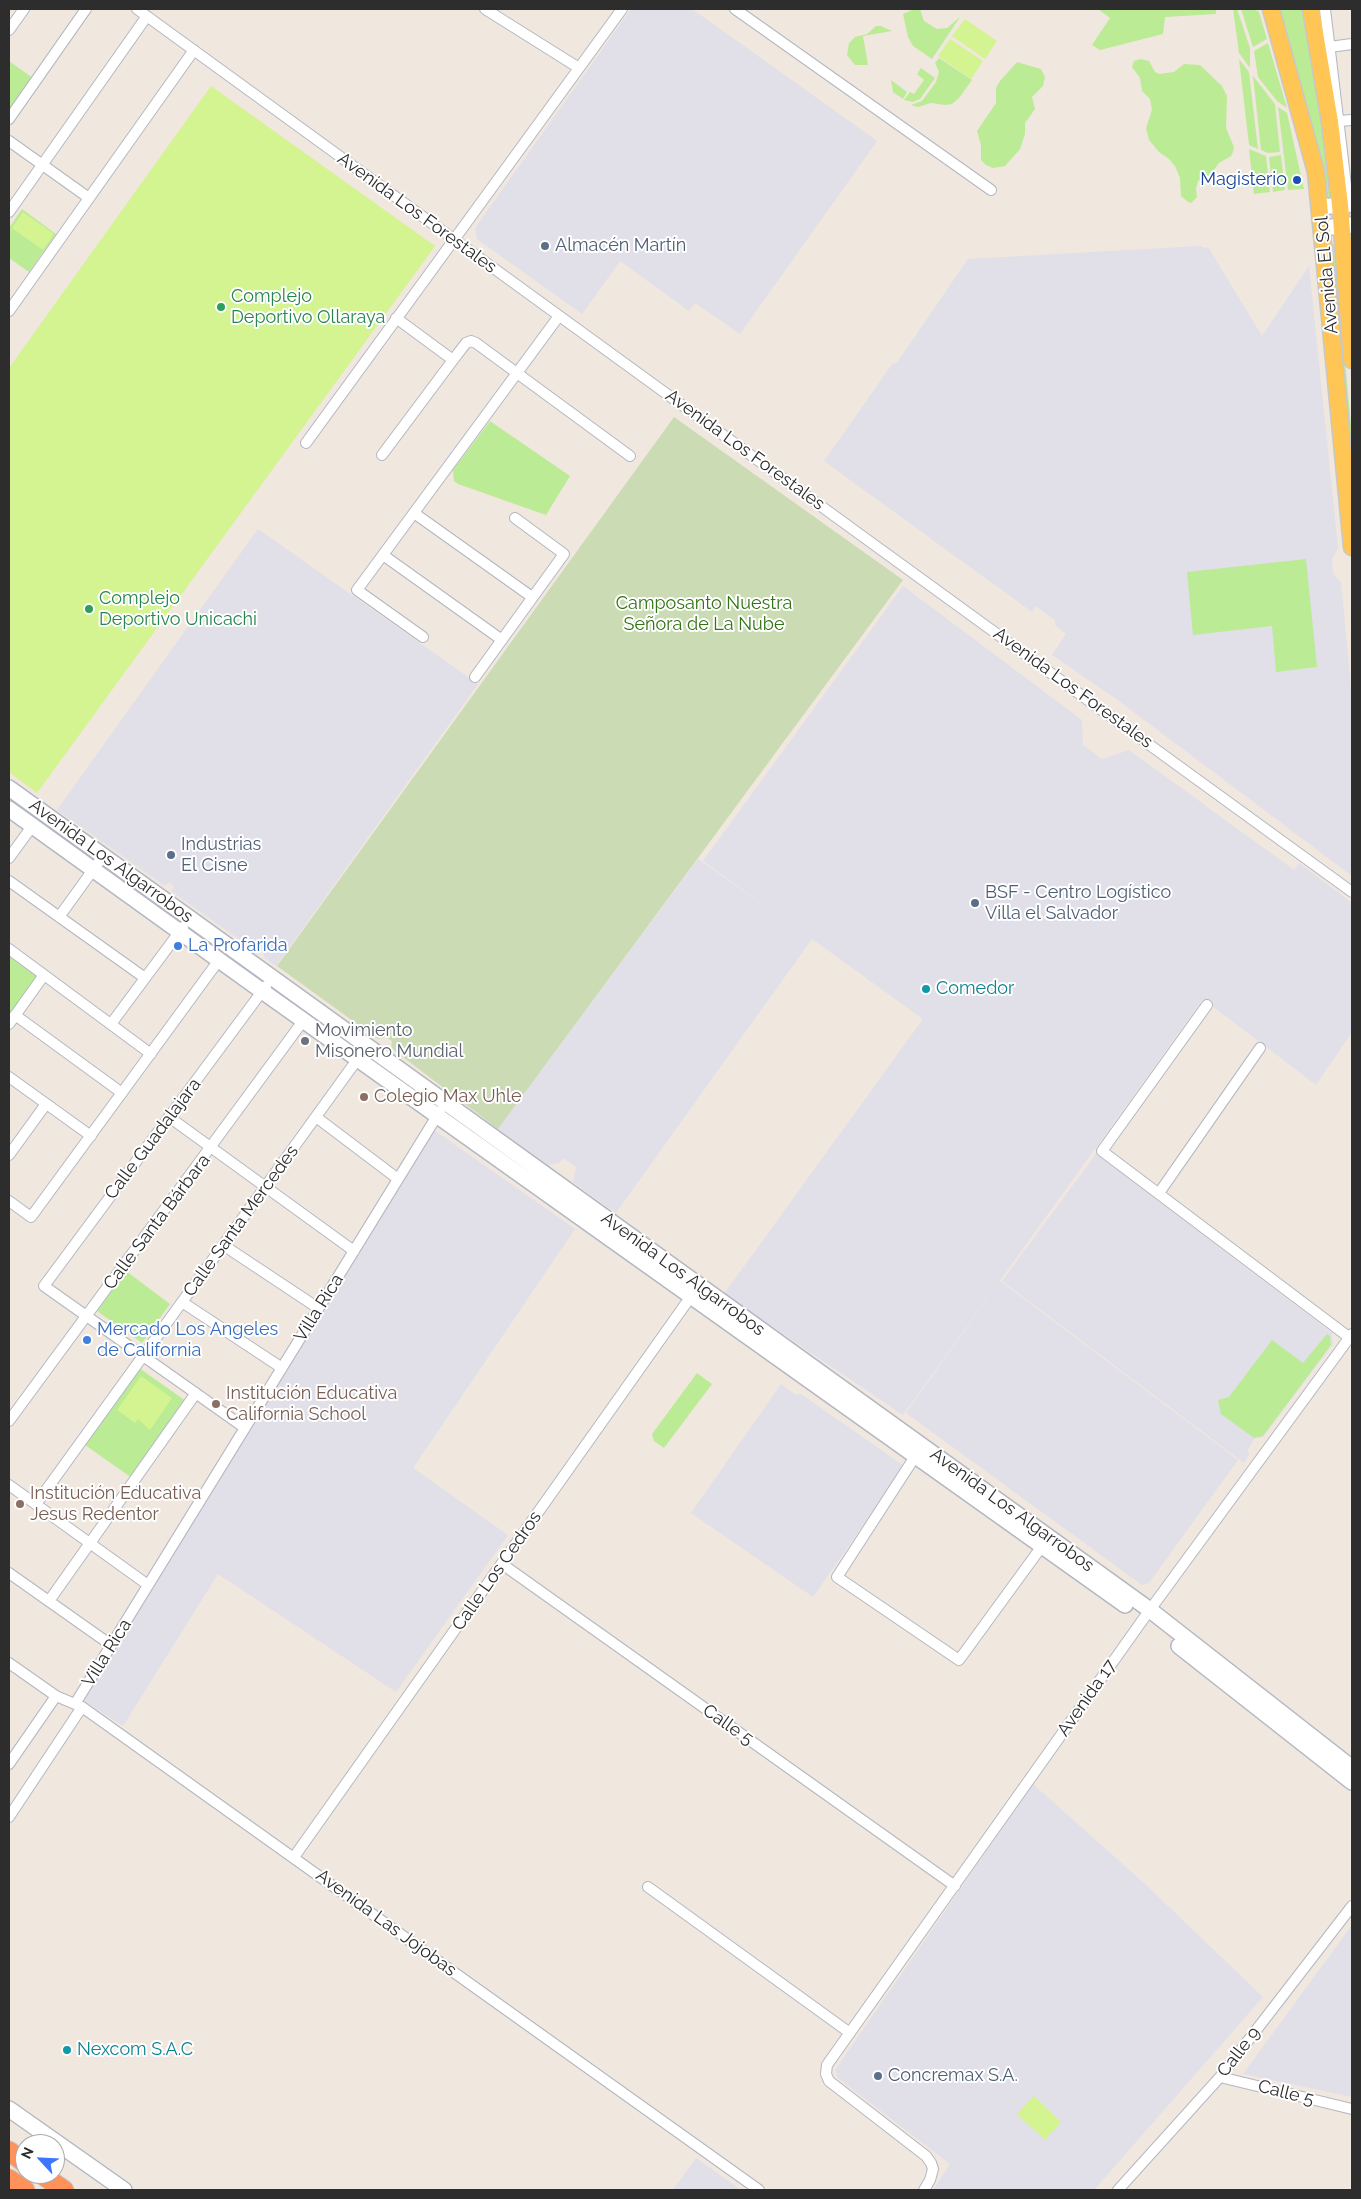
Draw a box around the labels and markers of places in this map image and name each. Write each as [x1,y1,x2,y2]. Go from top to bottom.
place label: Magisterio [1200,169,1287,191]
marker: Magisterio [1291,174,1303,186]
place label: Almacén Martín [555,235,686,257]
marker: Almacén Martín [539,240,551,252]
place label: Complejo Deportivo Ollaraya [231,286,385,328]
marker: Complejo Deportivo Ollaraya [215,301,227,313]
place label: Complejo Deportivo Unicachi [99,588,257,630]
marker: Complejo Deportivo Unicachi [83,603,95,615]
place label: Industrias El Cisne [181,834,261,876]
marker: Industrias El Cisne [165,849,177,861]
place label: BSF - Centro Logístico Villa el Salvador [985,882,1171,924]
marker: BSF - Centro Logístico Villa el Salvador [969,897,981,909]
place label: La Profarida [188,935,288,957]
marker: La Profarida [172,940,184,952]
place label: Comedor [936,978,1014,1000]
marker: Comedor [920,983,932,995]
place label: Movimiento Misonero Mundial [315,1020,463,1062]
marker: Movimiento Misonero Mundial [299,1035,311,1047]
place label: Colegio Max Uhle [374,1086,521,1108]
marker: Colegio Max Uhle [358,1091,370,1103]
place label: Mercado Los Angeles de California [97,1319,278,1362]
marker: Mercado Los Angeles de California [81,1334,93,1346]
place label: Institución Educativa California School [226,1383,397,1426]
marker: Institución Educativa California School [210,1398,222,1410]
place label: Institución Educativa Jesus Redentor [30,1483,201,1526]
marker: Institución Educativa Jesus Redentor [14,1498,26,1510]
place label: Nexcom S.A.C [77,2039,193,2061]
marker: Nexcom S.A.C [61,2044,73,2056]
place label: Concremax S.A. [888,2065,1018,2087]
marker: Concremax S.A. [872,2070,884,2082]

